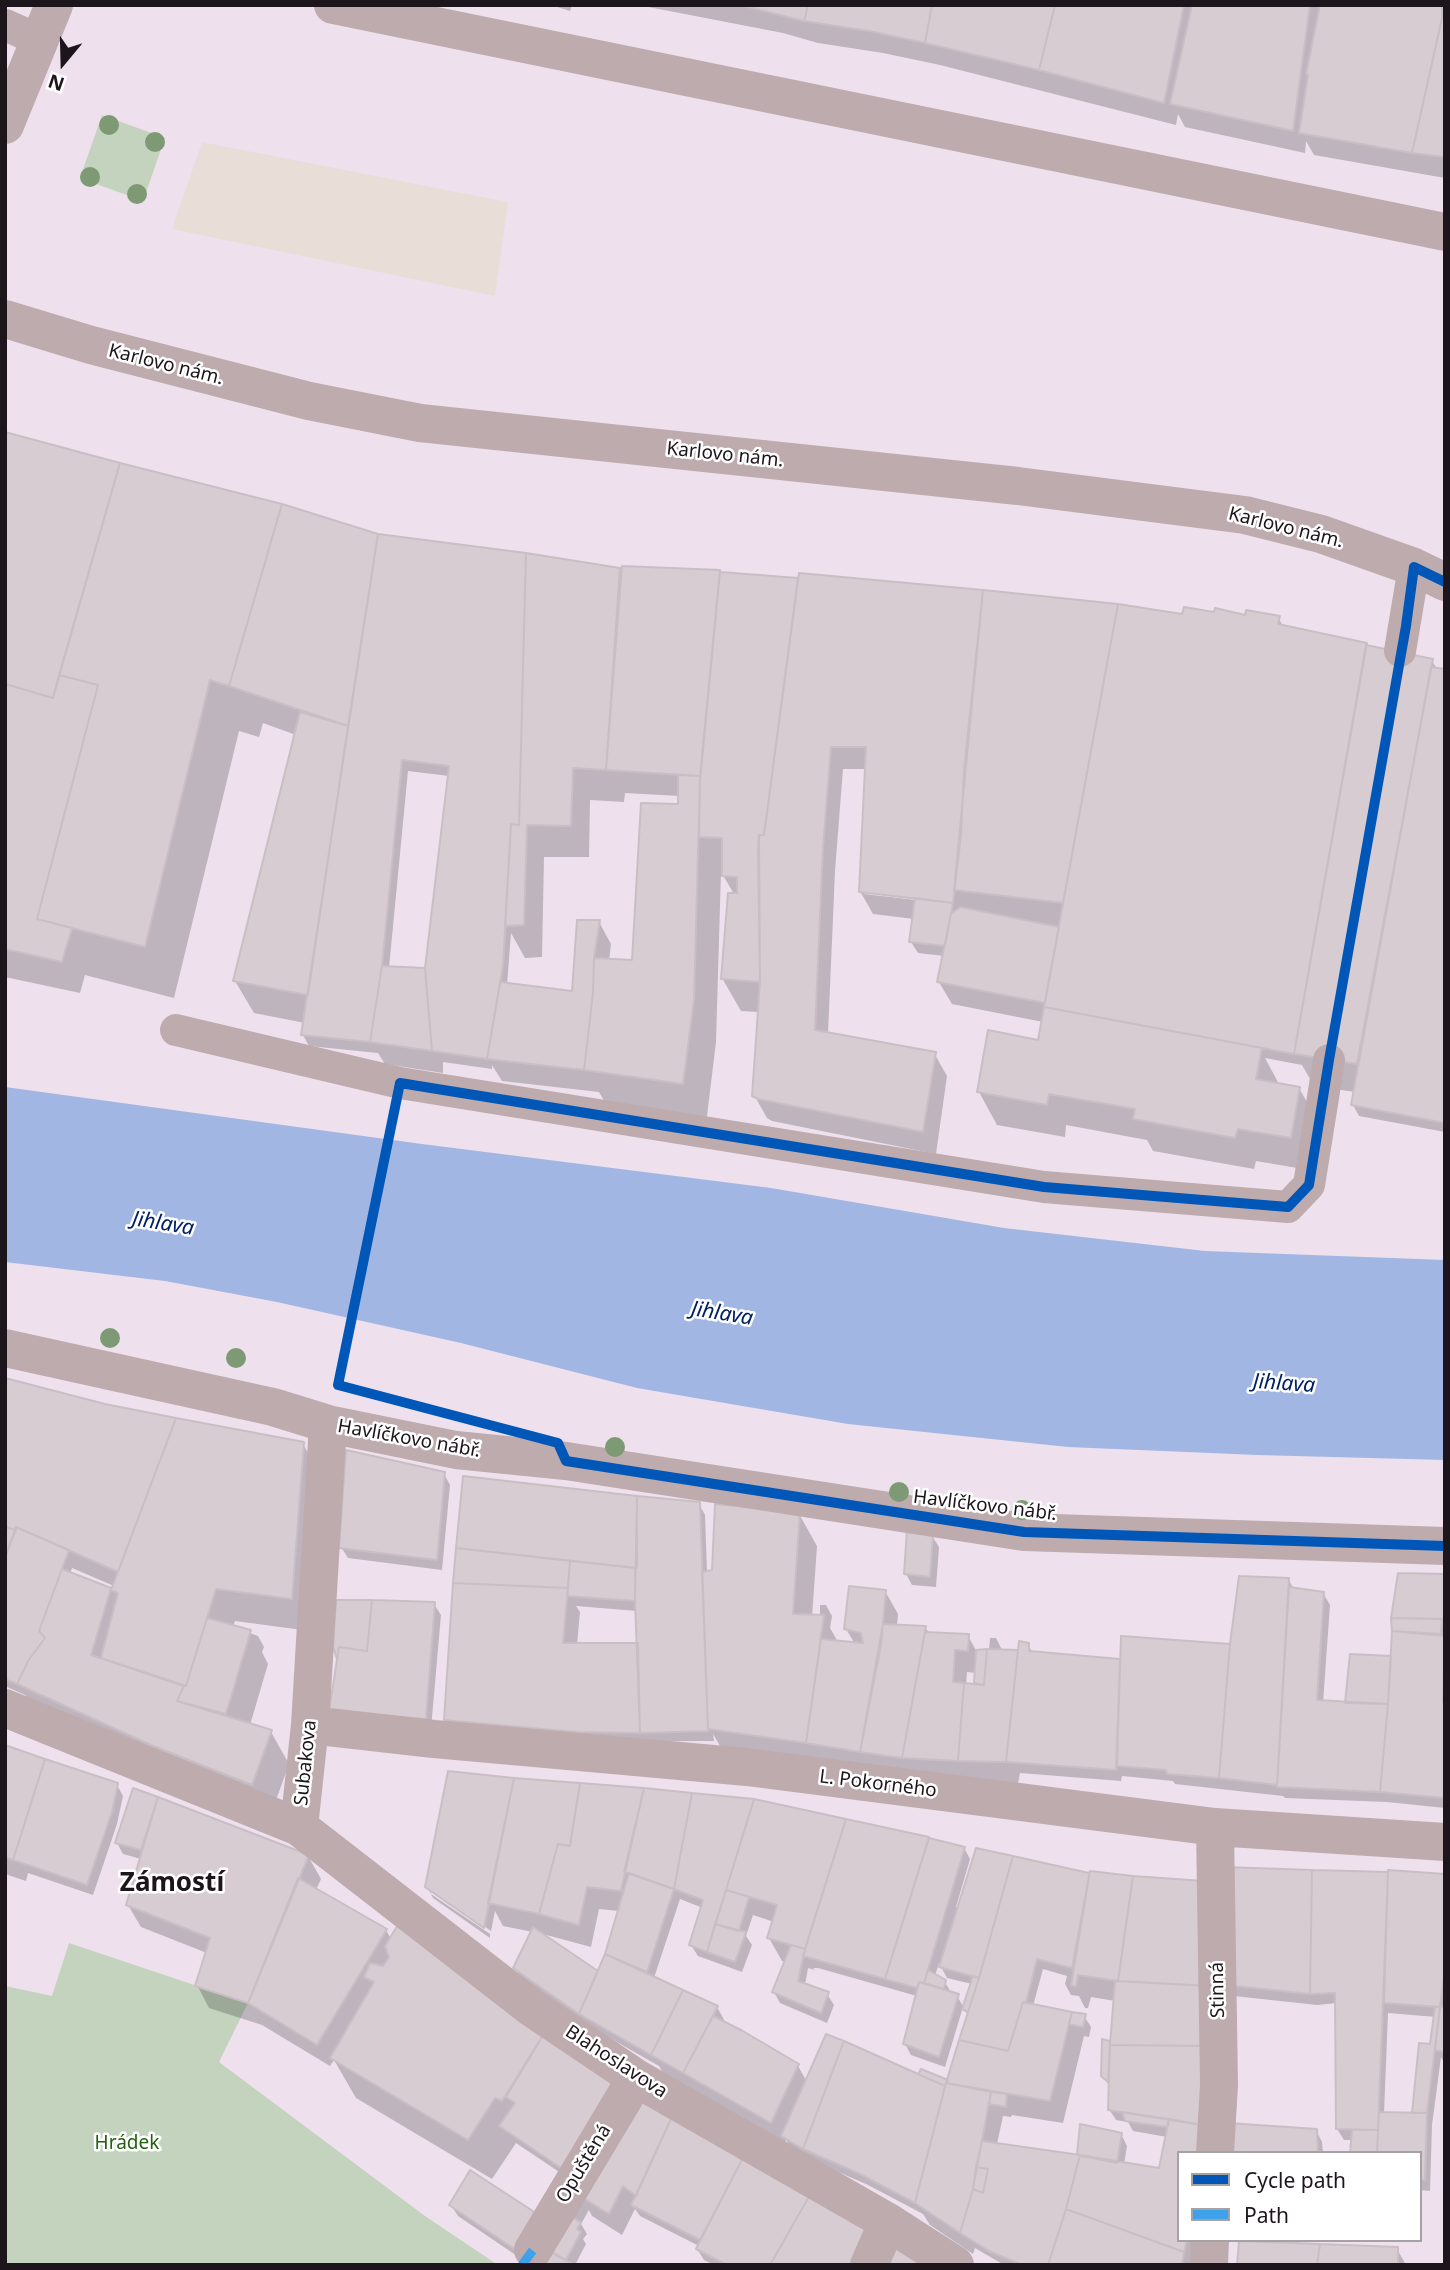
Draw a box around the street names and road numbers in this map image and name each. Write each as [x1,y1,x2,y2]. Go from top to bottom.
street label: Karlovo nám. [106,340,226,390]
street label: Karlovo nám. [665,438,785,472]
street label: Karlovo nám. [1226,503,1346,553]
street label: Havlíčkovo nábř. [336,1415,482,1463]
street label: Havlíčkovo nábř. [912,1486,1058,1526]
street label: Subakova [290,1719,322,1807]
street label: L. Pokorného [818,1765,938,1803]
street label: Stinná [1206,1962,1230,2018]
street label: Blahoslavova [561,2021,671,2103]
street label: Opuštěná [552,2121,616,2207]

